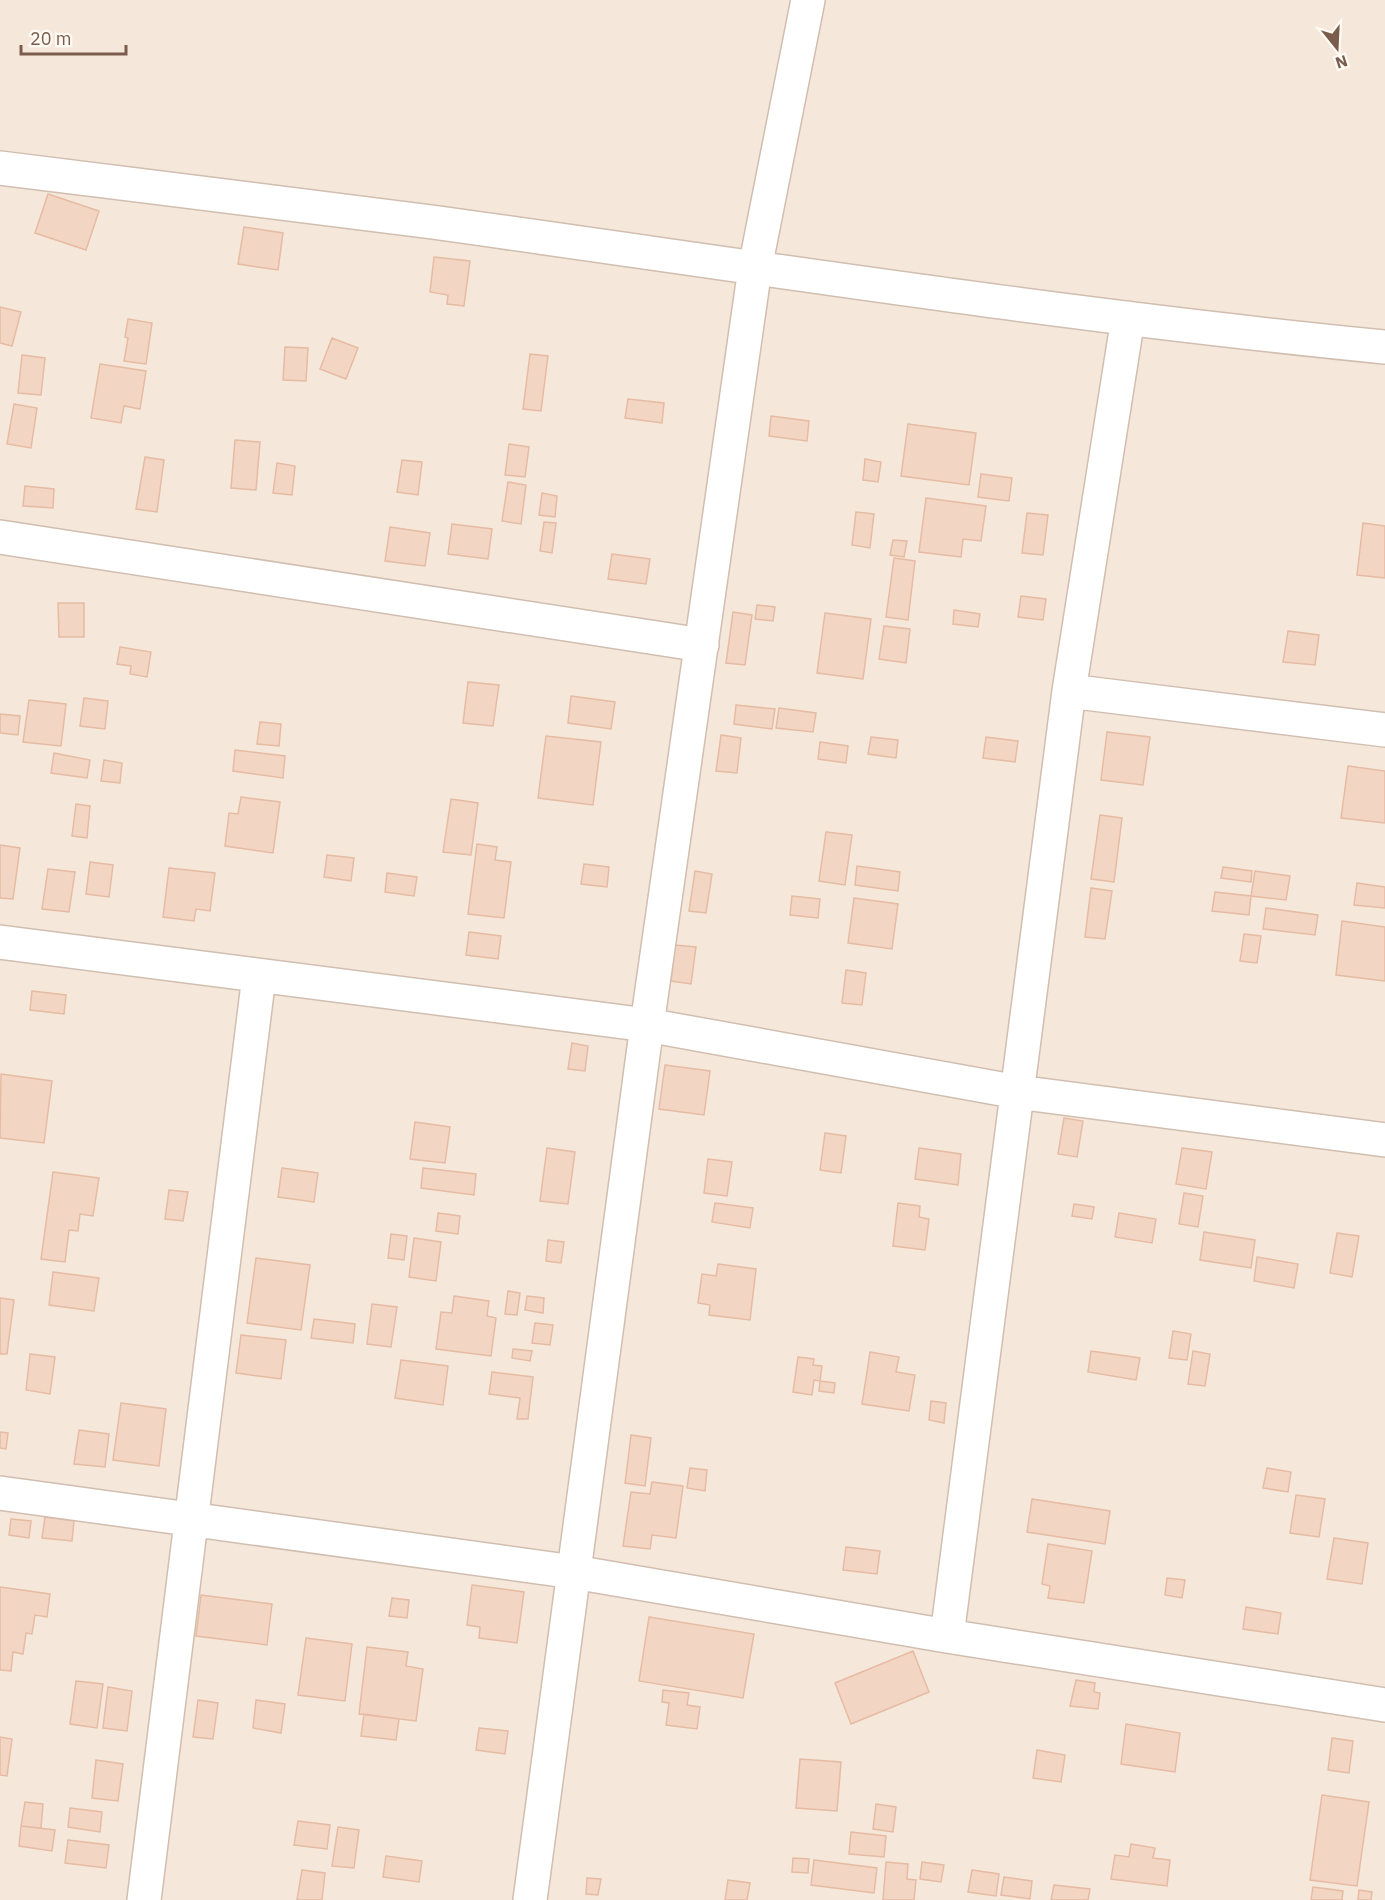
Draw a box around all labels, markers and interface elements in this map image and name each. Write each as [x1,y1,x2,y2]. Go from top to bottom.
scale bar [21,18,126,56]
north arrow [1307,18,1367,78]
text: 20 m [30,27,72,50]
text: N [1333,51,1350,74]

